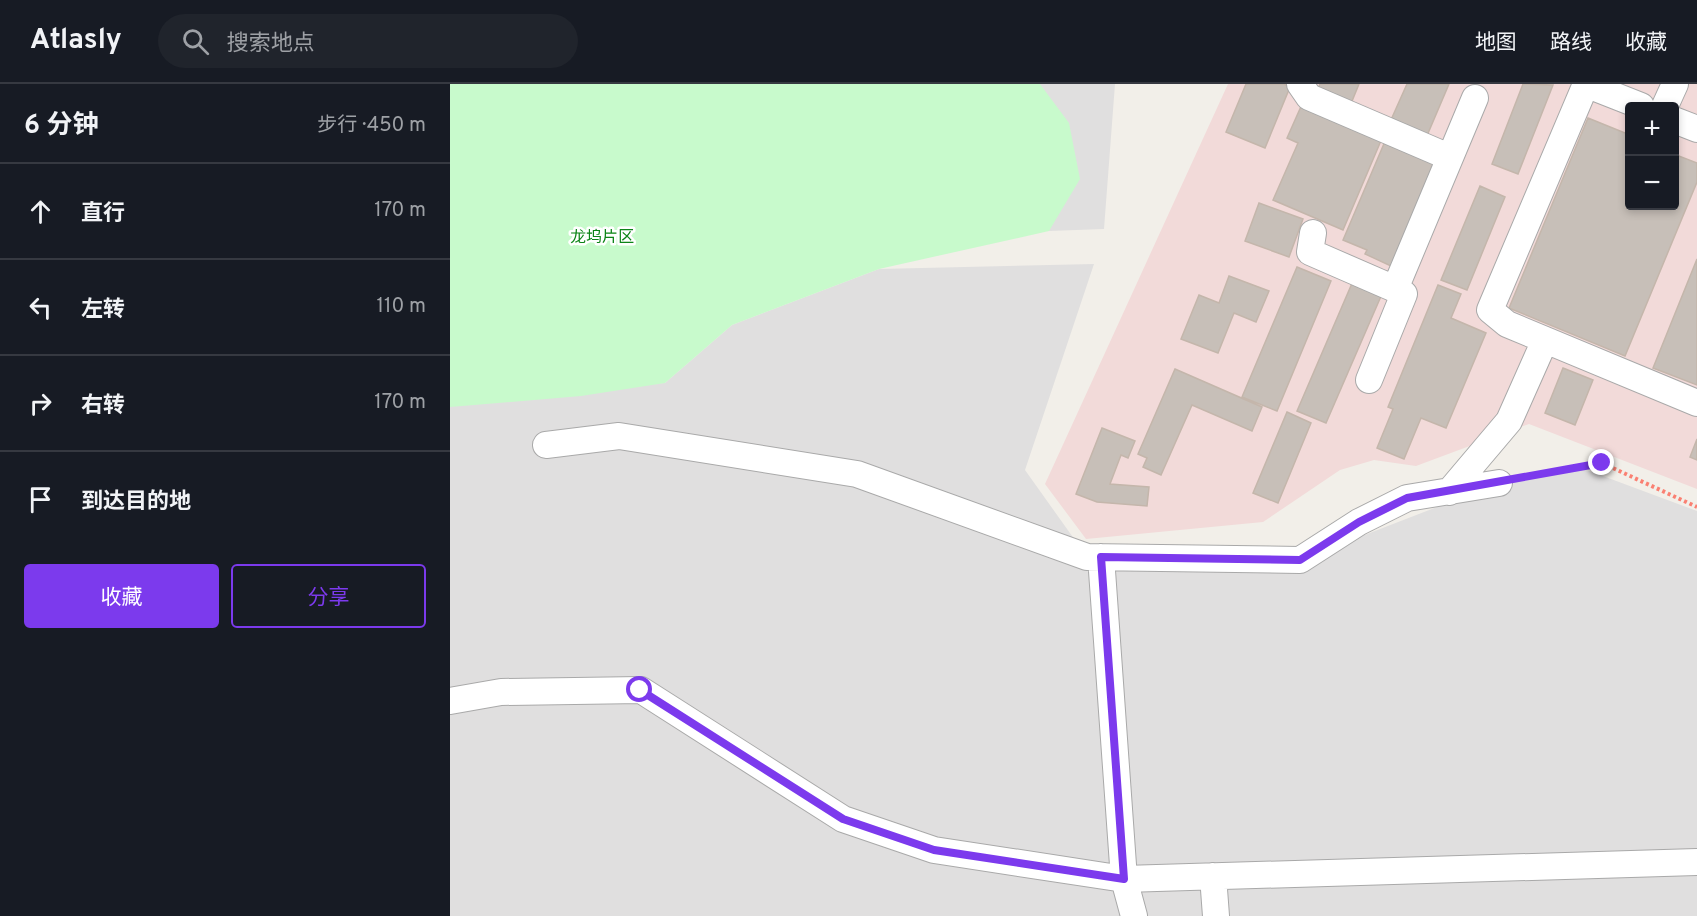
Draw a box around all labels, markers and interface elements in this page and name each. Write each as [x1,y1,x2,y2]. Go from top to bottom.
search box [158,14,578,68]
text: Atlasly [30,23,122,59]
icon: search [179,25,212,58]
text: 地图 [1475,30,1517,57]
text: 路线 [1550,30,1592,57]
text: 收藏 [1625,30,1667,57]
text: 搜索地点 [227,31,315,58]
map controls [1625,102,1679,210]
button: + [1625,102,1679,156]
text: 6 分钟 [24,110,98,143]
text: 步行 · 450 m [317,113,426,139]
button: − [1625,156,1679,210]
icon: ahead [24,195,57,228]
text: 170 m [374,198,426,224]
text: 直行 [81,201,125,228]
park label: 龙坞片区 [570,228,634,248]
icon: left [24,291,57,324]
text: 110 m [377,294,426,320]
text: 左转 [81,297,125,324]
icon: right [24,387,57,420]
text: 170 m [374,390,426,416]
text: 右转 [81,393,125,420]
route end [1588,449,1614,475]
icon: arrive [24,483,57,516]
text: 到达目的地 [81,489,191,516]
button: 收藏 [24,564,219,628]
button: 分享 [231,564,426,628]
route start [626,676,652,702]

